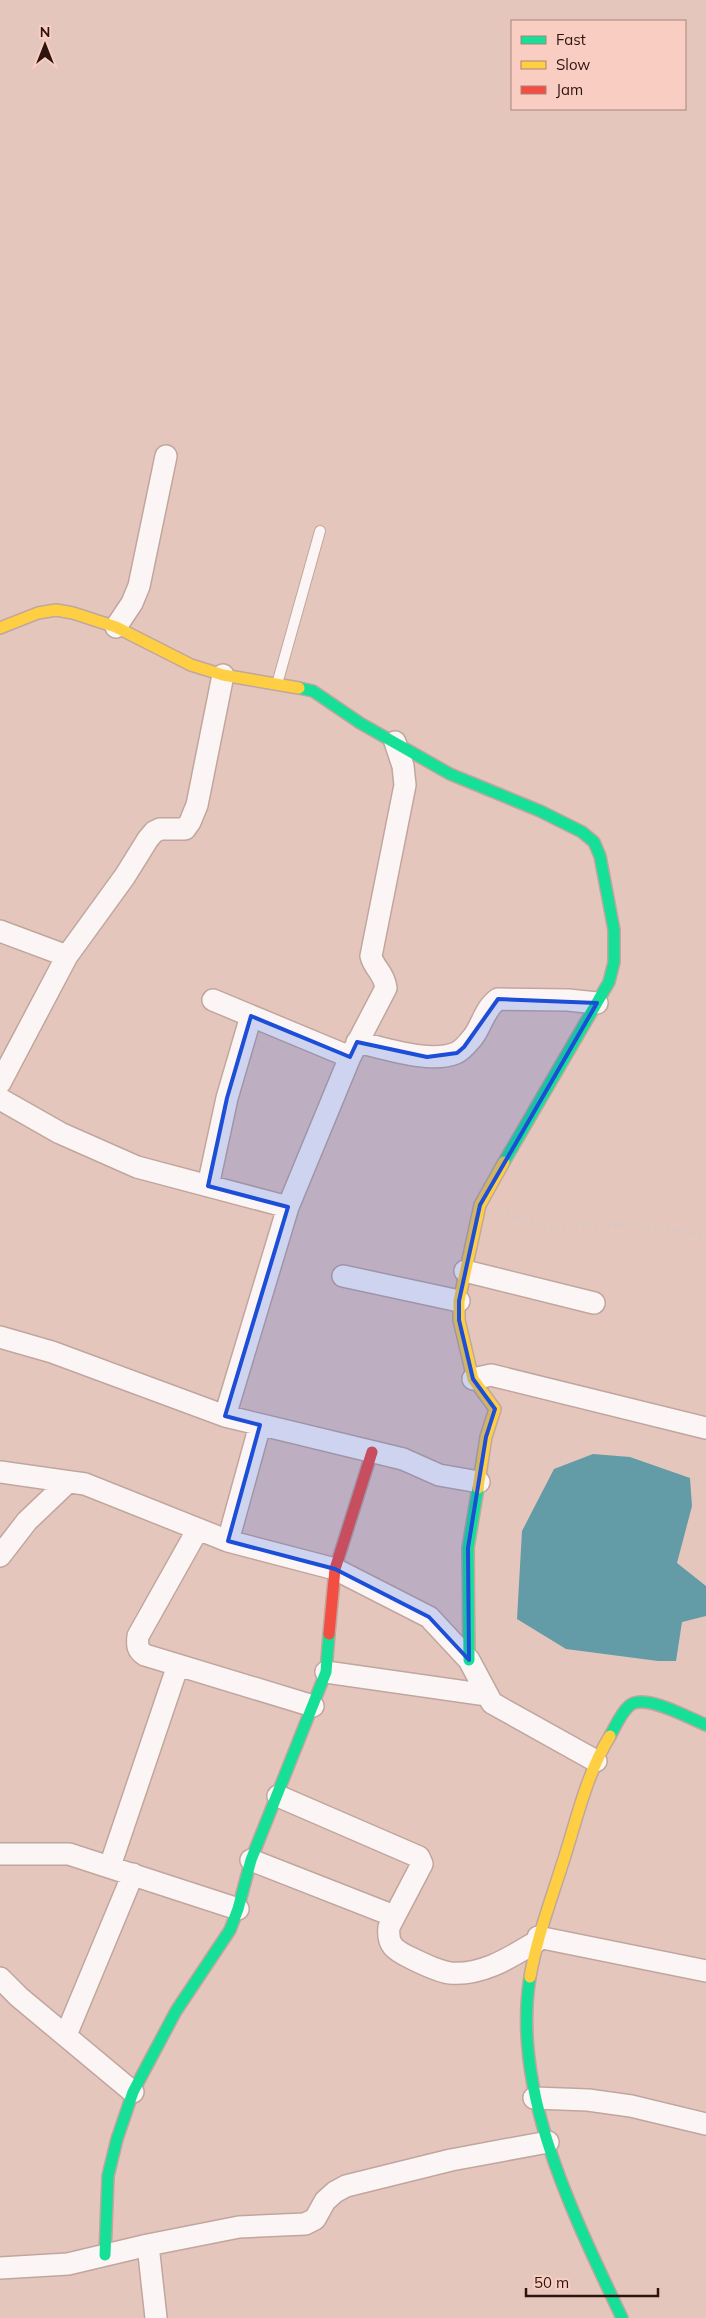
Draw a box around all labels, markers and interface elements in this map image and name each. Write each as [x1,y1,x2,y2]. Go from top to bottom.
north arrow [20,20,70,70]
legend [511,20,686,110]
text: N [40,23,50,41]
text: Fast [556,30,586,49]
text: Slow [556,55,590,74]
text: Jam [556,80,583,99]
scale bar [526,2266,658,2298]
text: 50 m [534,2273,569,2292]

